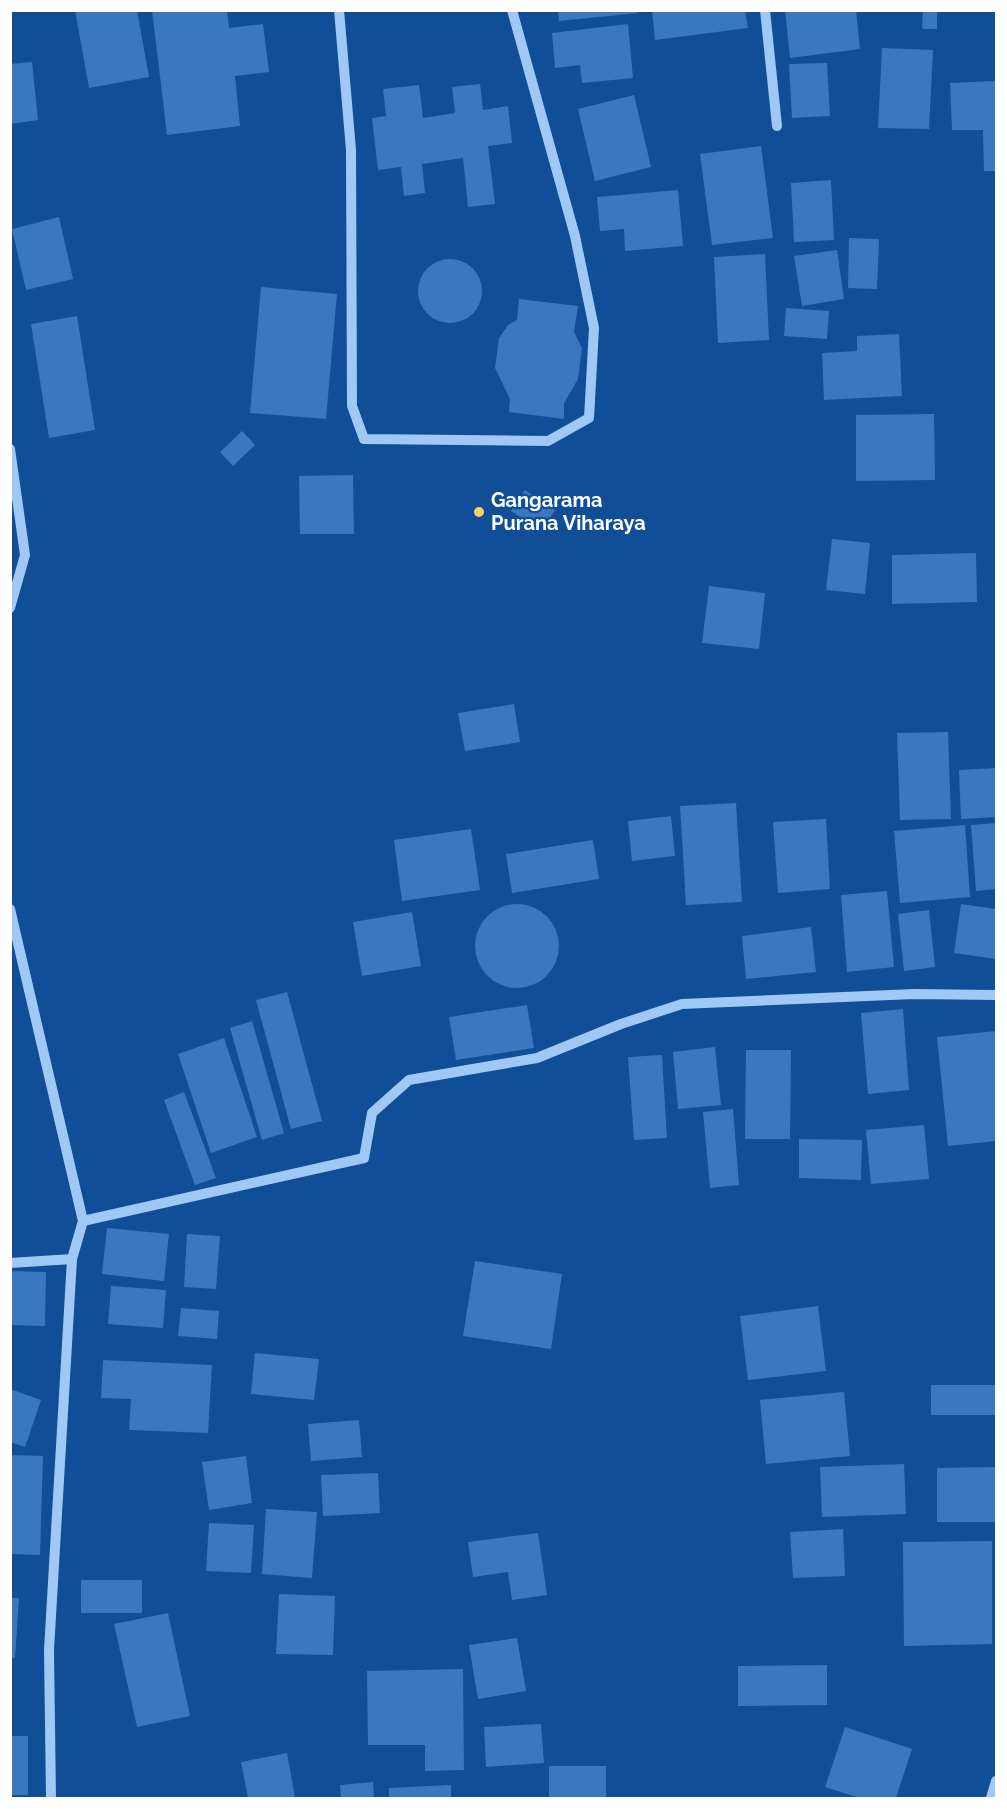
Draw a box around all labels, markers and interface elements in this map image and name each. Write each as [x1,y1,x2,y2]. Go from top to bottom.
place label: Gangarama Purana Viharaya [491,488,646,535]
marker: Gangarama Purana Viharaya [472,505,486,519]

